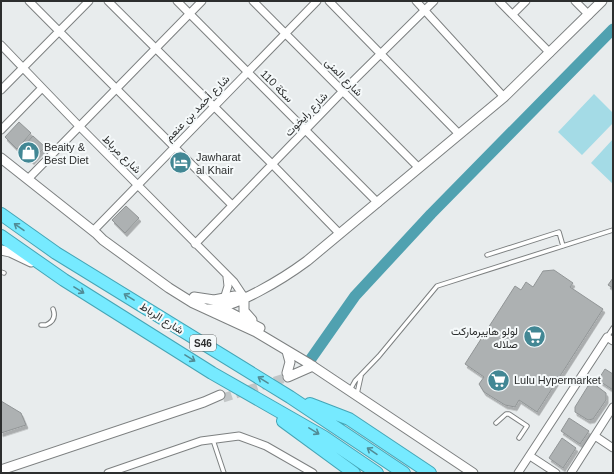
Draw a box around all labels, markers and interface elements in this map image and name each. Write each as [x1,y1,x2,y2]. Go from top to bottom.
street label: شارع المنى [321,56,365,100]
street label: سكة 110 [258,67,296,105]
street label: شارع أحمد بن عنعم [162,72,233,145]
street label: شارع رايخوت [282,89,331,140]
street label: شارع مرباط [99,132,144,177]
shop icon: Beaity & Best Diet [15,140,41,166]
place label: Beaity & Best Diet [44,141,89,166]
hotel icon: Jawharat al Khair [167,150,193,176]
place label: Jawharat al Khair [196,151,241,176]
one-way arrow [14,223,25,231]
one-way arrow [73,286,85,294]
one-way arrow [123,293,134,302]
street label: شارع الرباط [137,300,186,338]
supermarket icon: لولو هايبرماركت صلاله [521,324,547,350]
place label: لولو هايبرماركت صلاله [451,325,518,350]
road number: S46 [190,335,216,351]
one-way arrow [184,354,195,363]
supermarket icon: Lulu Hypermarket [485,367,511,393]
place label: Lulu Hypermarket [514,374,601,386]
one-way arrow [257,376,269,384]
one-way arrow [308,428,320,436]
one-way arrow [367,447,378,455]

